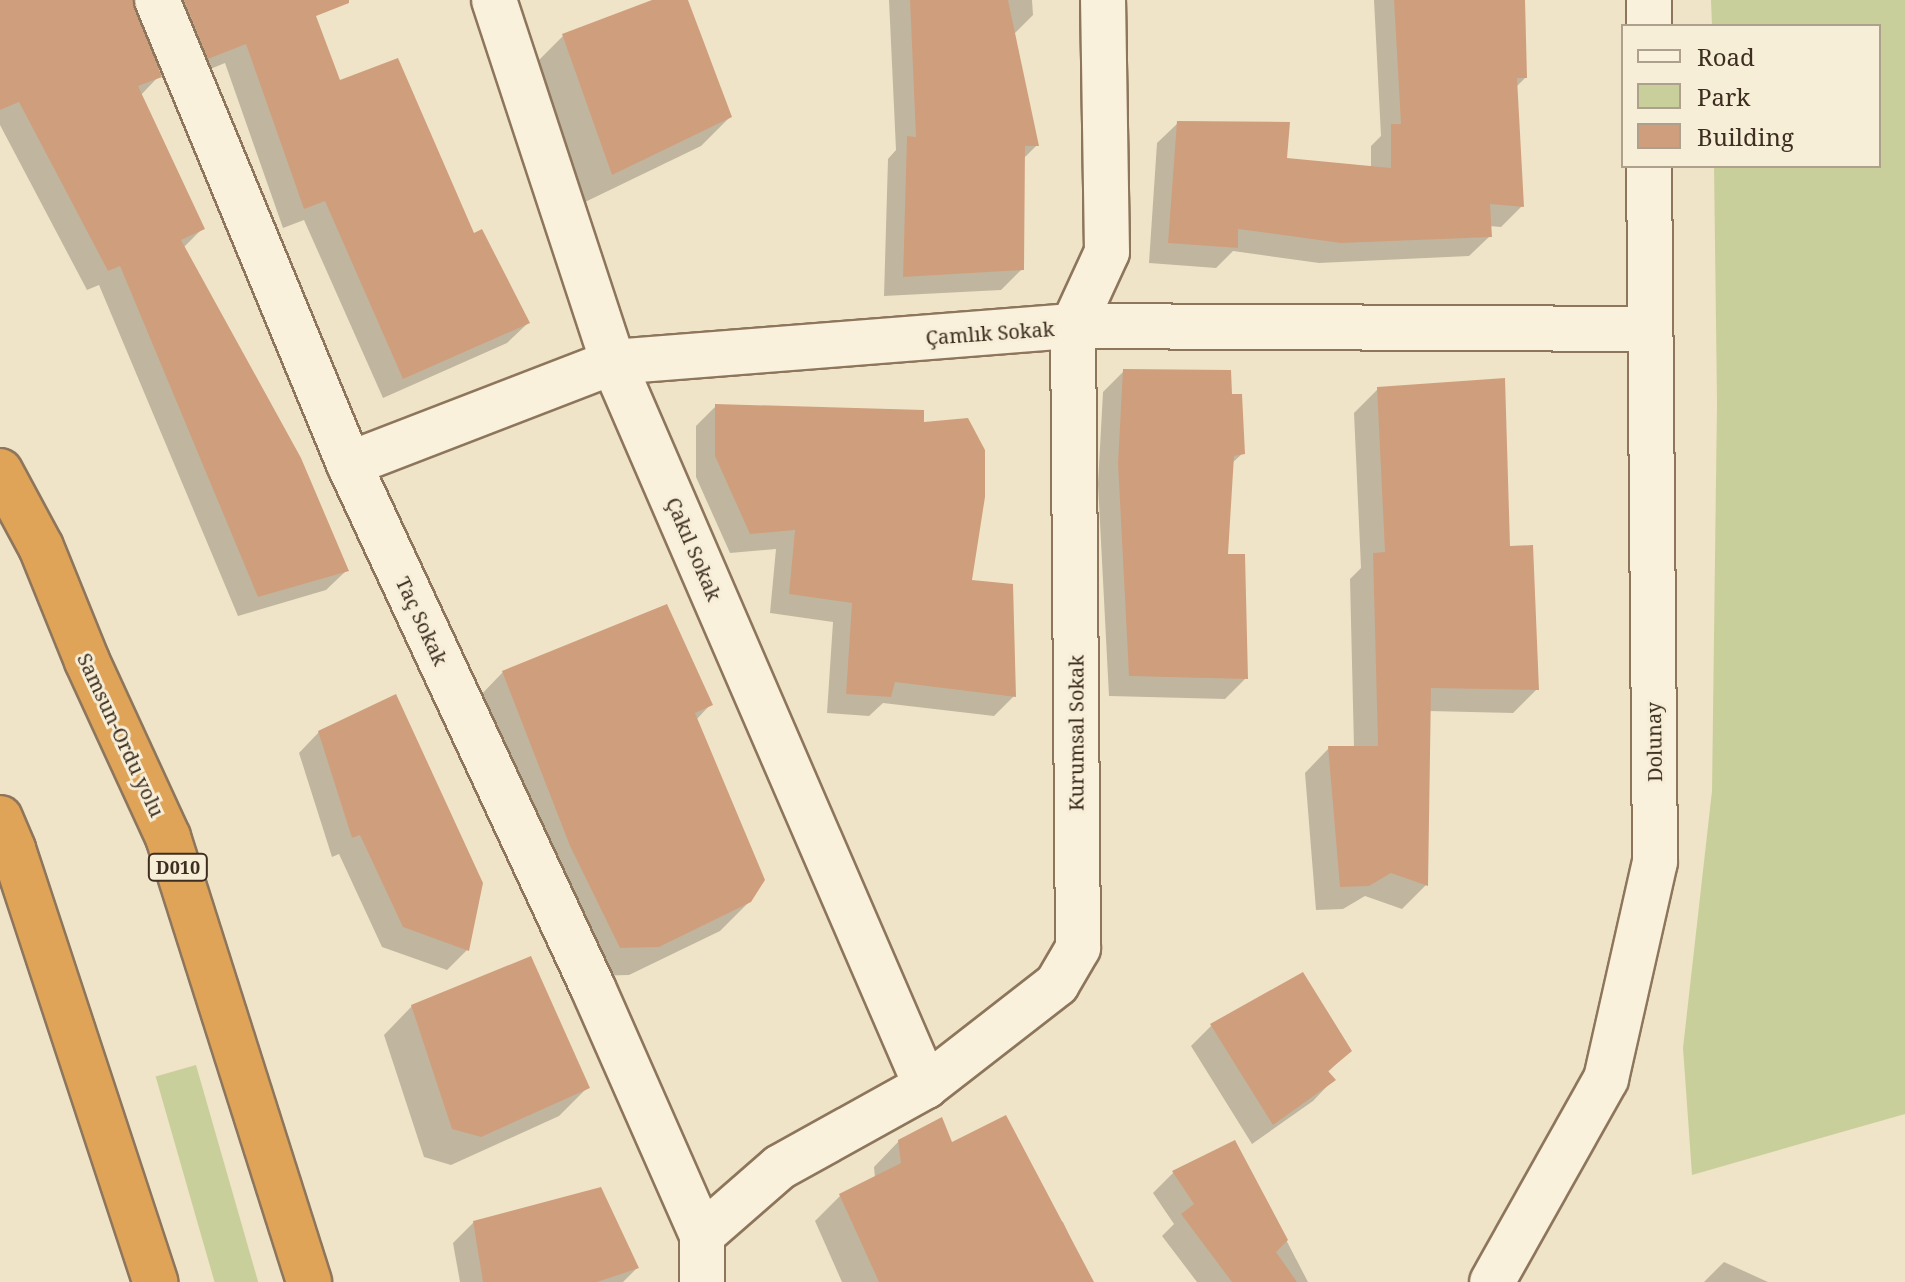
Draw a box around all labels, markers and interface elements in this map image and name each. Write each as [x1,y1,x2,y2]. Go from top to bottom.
legend [1621,24,1881,168]
text: Road [1697,40,1755,73]
text: Park [1697,80,1750,113]
text: Building [1697,120,1794,153]
street label: Çamlık Sokak [925,317,1055,349]
street label: Çakıl Sokak [661,494,727,604]
street label: Taç Sokak [391,573,453,669]
street label: Samsun-Ordu yolu [73,649,169,821]
street label: Kurumsal Sokak [1064,655,1088,811]
street label: Dolunay [1641,702,1667,782]
road number: D010 [146,853,210,881]

